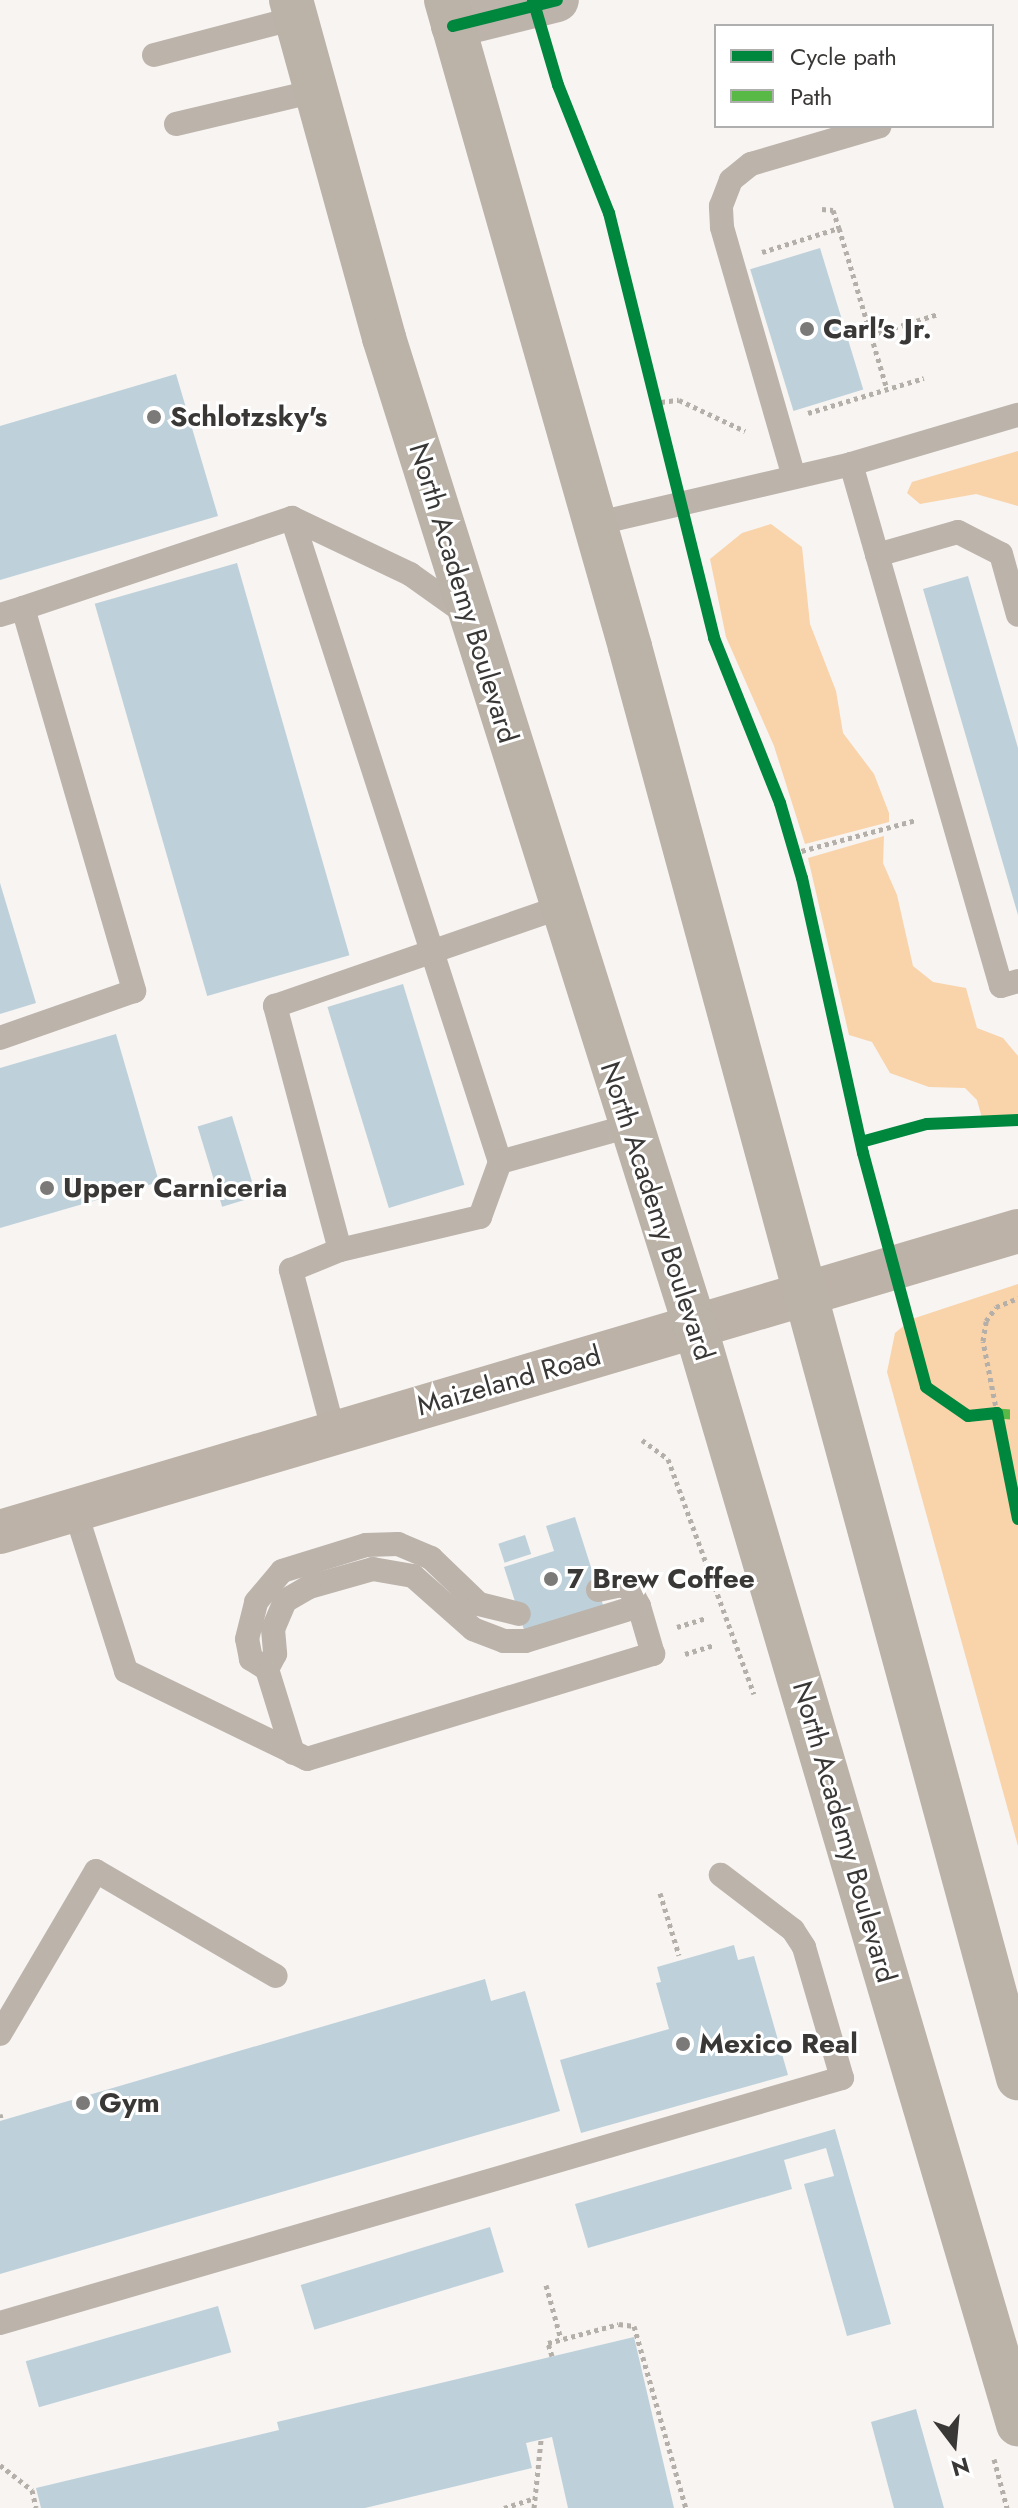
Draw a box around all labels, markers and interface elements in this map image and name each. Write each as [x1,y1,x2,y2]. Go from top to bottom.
legend [714,24,994,128]
text: Cycle path [790,39,897,74]
text: Path [790,79,832,114]
place label: Carl's Jr. [823,312,932,346]
marker: Carl's Jr. [798,320,816,338]
place label: Schlotzsky's [170,400,327,434]
marker: Schlotzsky's [145,408,163,426]
street label: North Academy Boulevard [401,439,525,747]
street label: North Academy Boulevard [593,1057,721,1365]
place label: Upper Carniceria [63,1171,287,1205]
marker: Upper Carniceria [38,1179,56,1197]
street label: Maizeland Road [413,1339,605,1423]
place label: 7 Brew Coffee [567,1562,755,1596]
marker: 7 Brew Coffee [542,1570,560,1588]
street label: North Academy Boulevard [785,1677,903,1987]
place label: Mexico Real [699,2027,858,2061]
marker: Mexico Real [674,2035,692,2053]
place label: Gym [99,2086,160,2120]
marker: Gym [74,2094,92,2112]
north arrow [914,2404,994,2484]
text: N [948,2449,973,2485]

